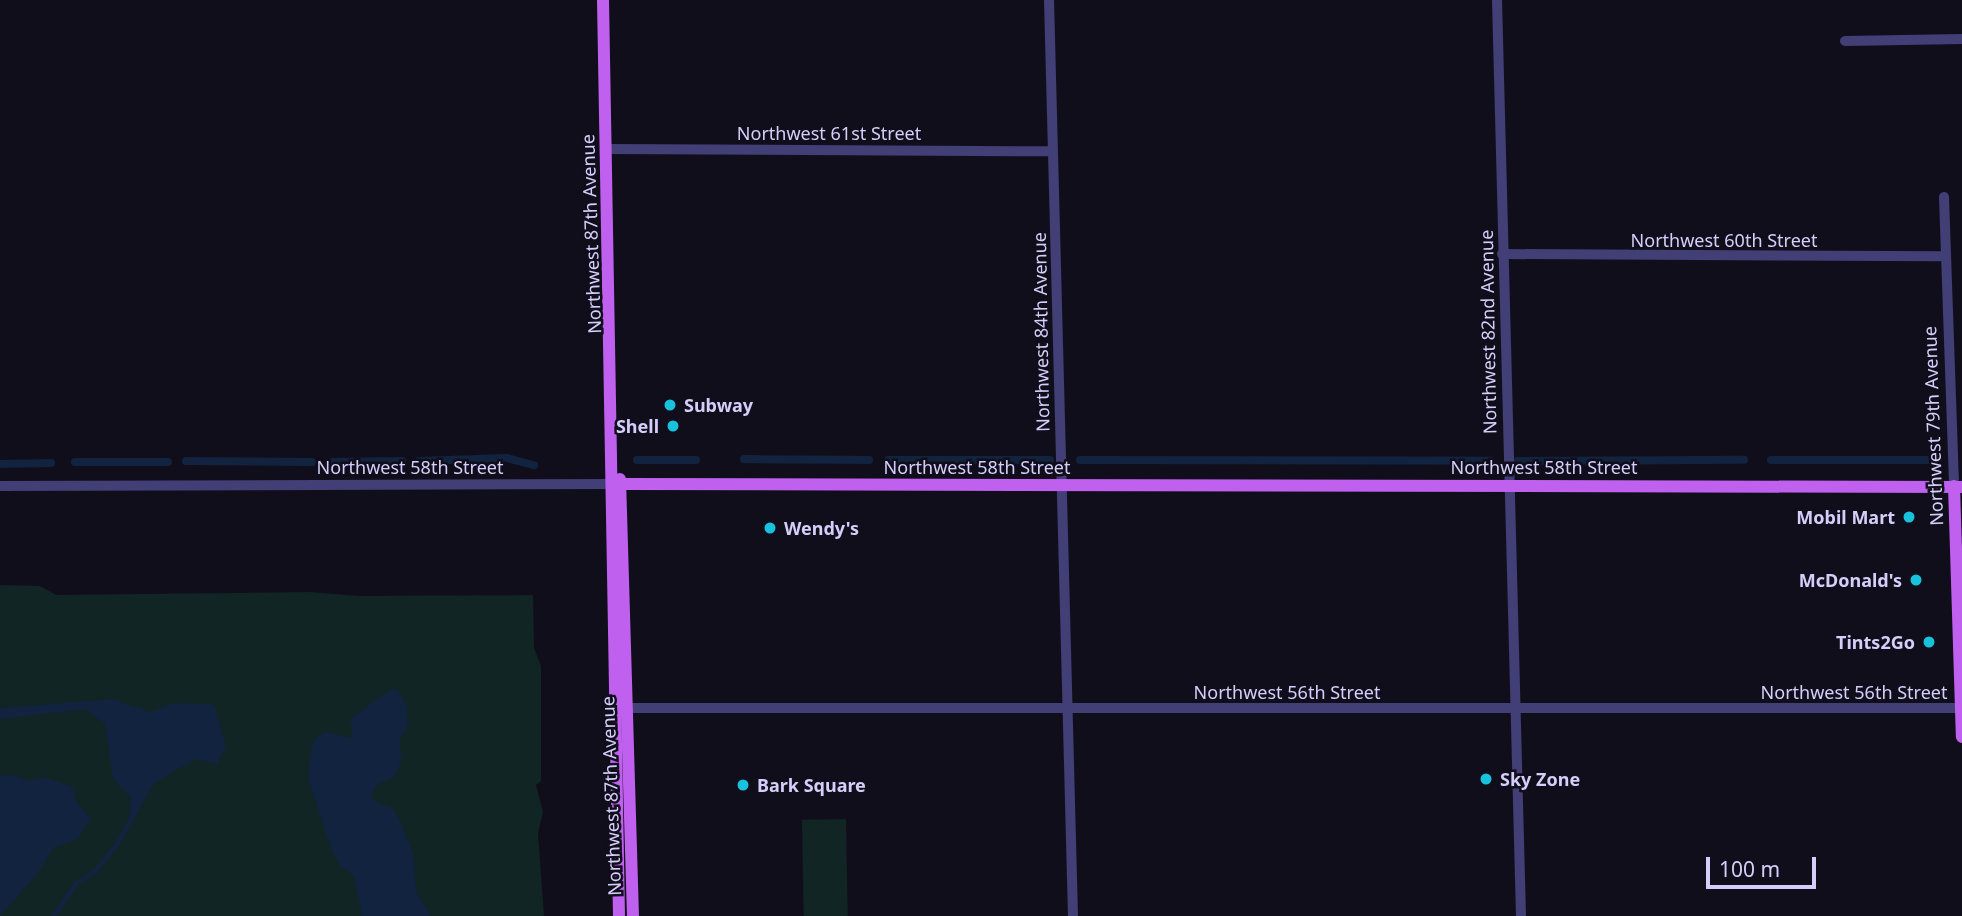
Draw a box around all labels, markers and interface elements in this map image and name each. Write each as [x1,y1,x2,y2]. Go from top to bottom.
street label: Northwest 61st Street [737,122,921,144]
street label: Northwest 87th Avenue [577,134,605,334]
street label: Northwest 60th Street [1631,229,1817,251]
street label: Northwest 82nd Avenue [1475,230,1501,434]
street label: Northwest 84th Avenue [1028,232,1054,432]
street label: Northwest 79th Avenue [1919,326,1947,526]
place label: Subway [684,394,753,416]
marker: Subway [662,397,678,413]
place label: Shell [616,415,659,437]
marker: Shell [665,418,681,434]
street label: Northwest 58th Street [317,456,503,478]
street label: Northwest 58th Street [884,456,1070,478]
street label: Northwest 58th Street [1451,456,1637,478]
place label: Mobil Mart [1796,506,1895,528]
marker: Mobil Mart [1901,509,1917,525]
place label: Wendy's [784,517,859,539]
marker: Wendy's [762,520,778,536]
place label: McDonald's [1799,569,1902,591]
marker: McDonald's [1908,572,1924,588]
place label: Tints2Go [1836,631,1915,653]
marker: Tints2Go [1921,634,1937,650]
street label: Northwest 56th Street [1194,681,1380,703]
street label: Northwest 56th Street [1761,681,1947,703]
street label: Northwest 87th Avenue [597,696,625,896]
place label: Sky Zone [1500,768,1580,790]
marker: Sky Zone [1478,771,1494,787]
place label: Bark Square [757,774,866,796]
marker: Bark Square [735,777,751,793]
scale bar [1710,842,1820,886]
text: 100 m [1719,855,1780,883]

